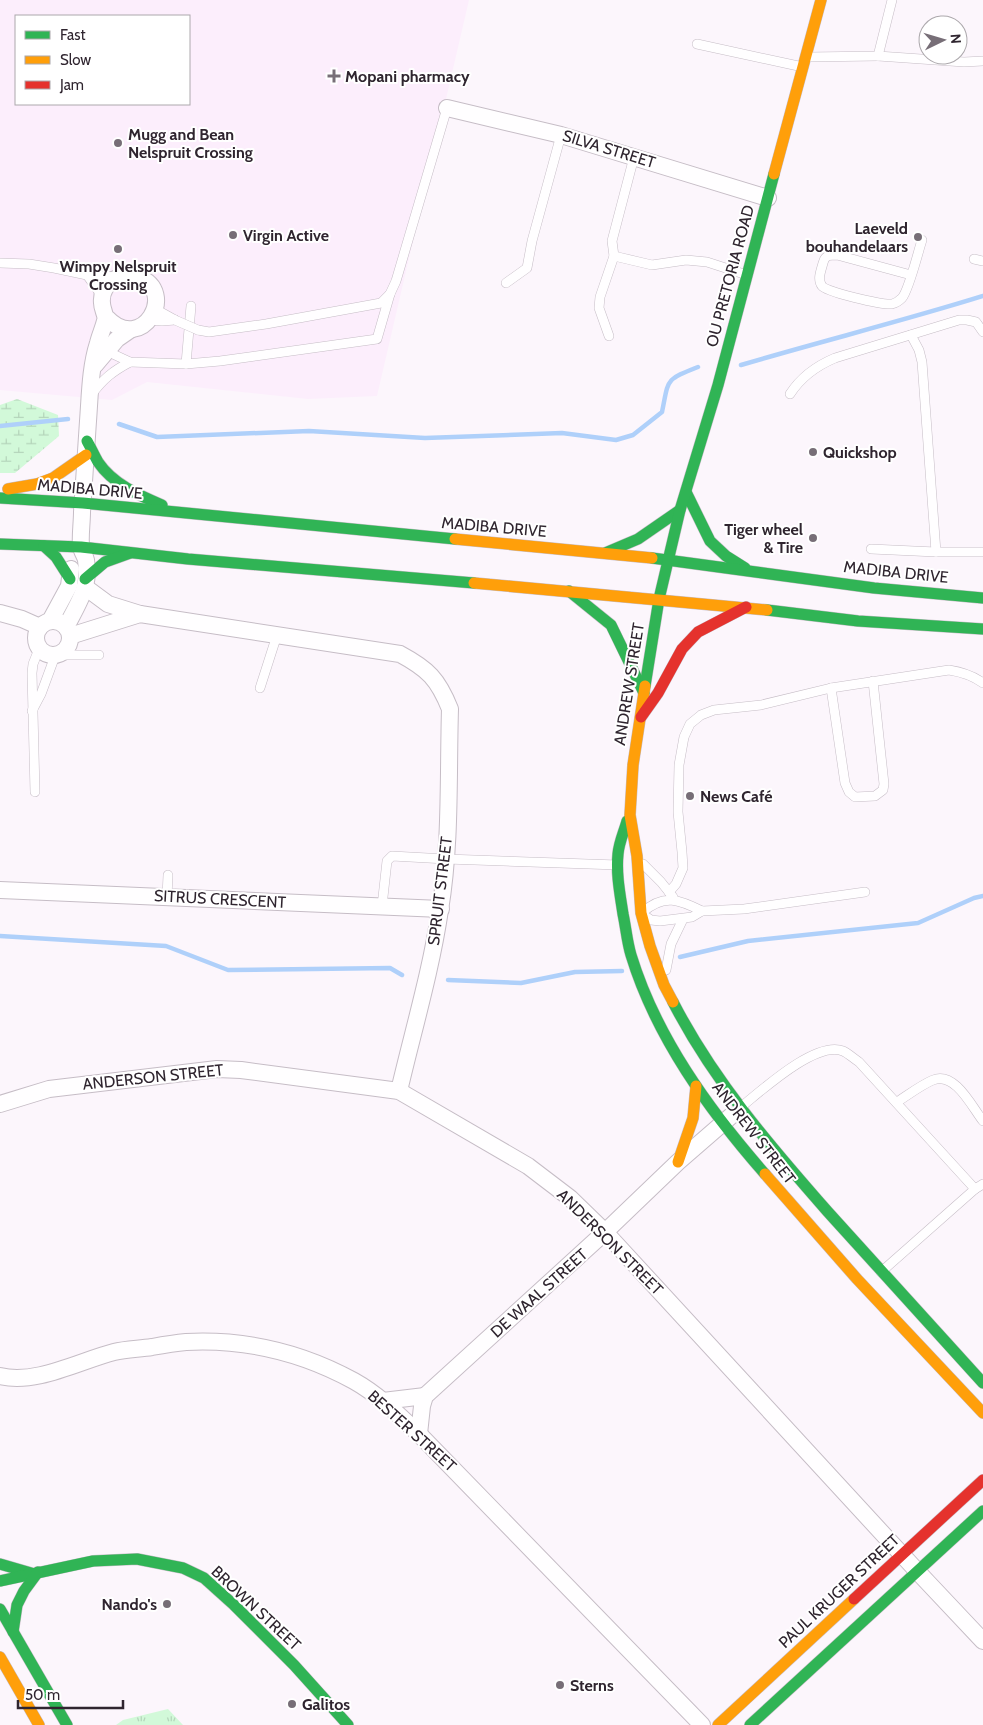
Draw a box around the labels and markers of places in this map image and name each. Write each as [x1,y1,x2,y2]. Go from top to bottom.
place label: Mopani pharmacy [345,67,470,86]
marker: Mopani pharmacy [327,69,341,83]
place label: Mugg and Bean Nelspruit Crossing [128,125,253,162]
marker: Mugg and Bean Nelspruit Crossing [112,137,124,149]
place label: Laeveld bouhandelaars [806,219,908,256]
place label: Virgin Active [243,226,329,245]
marker: Virgin Active [227,229,239,241]
marker: Laeveld bouhandelaars [912,231,924,243]
marker: Wimpy Nelspruit Crossing [112,243,124,255]
place label: Wimpy Nelspruit Crossing [59,257,177,294]
place label: Quickshop [823,443,897,462]
marker: Quickshop [807,446,819,458]
place label: Tiger wheel & Tire [724,520,803,557]
marker: Tiger wheel & Tire [807,532,819,544]
place label: News Café [700,787,773,806]
marker: News Café [684,790,696,802]
place label: Nando's [102,1595,157,1614]
marker: Nando's [161,1598,173,1610]
place label: Sterns [570,1676,614,1695]
marker: Sterns [554,1679,566,1691]
place label: Galitos [302,1695,350,1714]
marker: Galitos [286,1698,298,1710]

